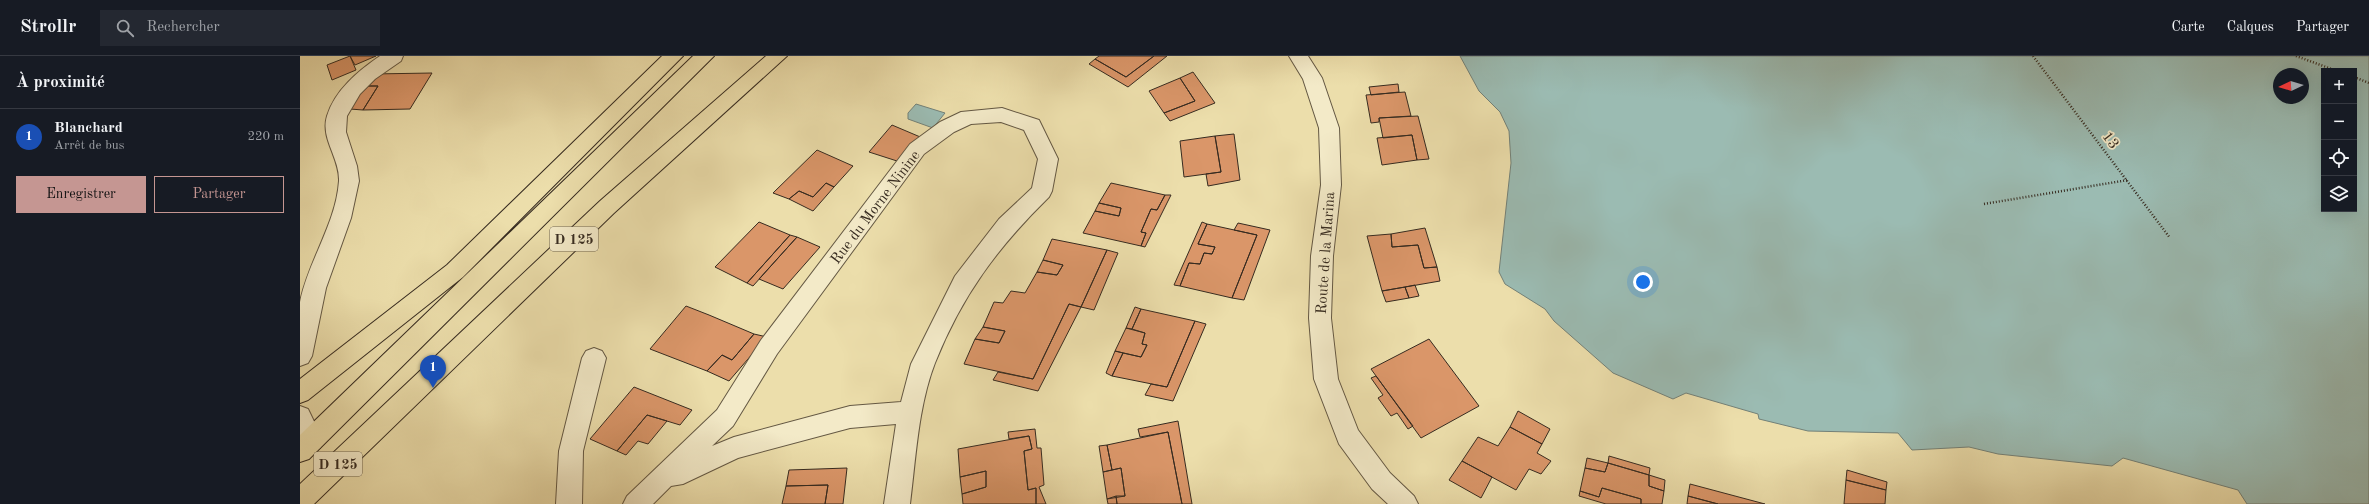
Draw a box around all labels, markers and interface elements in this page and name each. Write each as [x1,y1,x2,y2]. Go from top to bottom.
search box [100,10,380,46]
icon: search [114,17,136,39]
text: Strollr [20,18,76,37]
text: Rechercher [146,20,220,35]
text: Carte [2171,20,2205,34]
text: Calques [2227,20,2274,34]
text: Partager [2296,20,2349,34]
north arrow [2273,68,2309,104]
map controls [2321,68,2357,212]
button: + [2321,68,2357,104]
text: À proximité [16,74,105,91]
button: − [2321,104,2357,140]
text: Blanchard [54,121,123,136]
street label: 13 [2099,129,2121,152]
text: 1 [25,130,33,143]
text: 220 m [247,130,284,143]
text: Arrêt de bus [54,139,124,152]
button: locate [2321,140,2357,176]
street label: Rue du Morne Ninine [829,148,924,268]
button: Enregistrer [16,176,146,213]
button: Partager [154,176,284,213]
button: layers [2321,176,2357,212]
street label: Route de la Marina [1315,191,1338,315]
road number: D 125 [550,227,598,251]
your location [1633,272,1653,292]
pin: 1 [420,355,446,388]
road number: D 125 [314,452,362,476]

